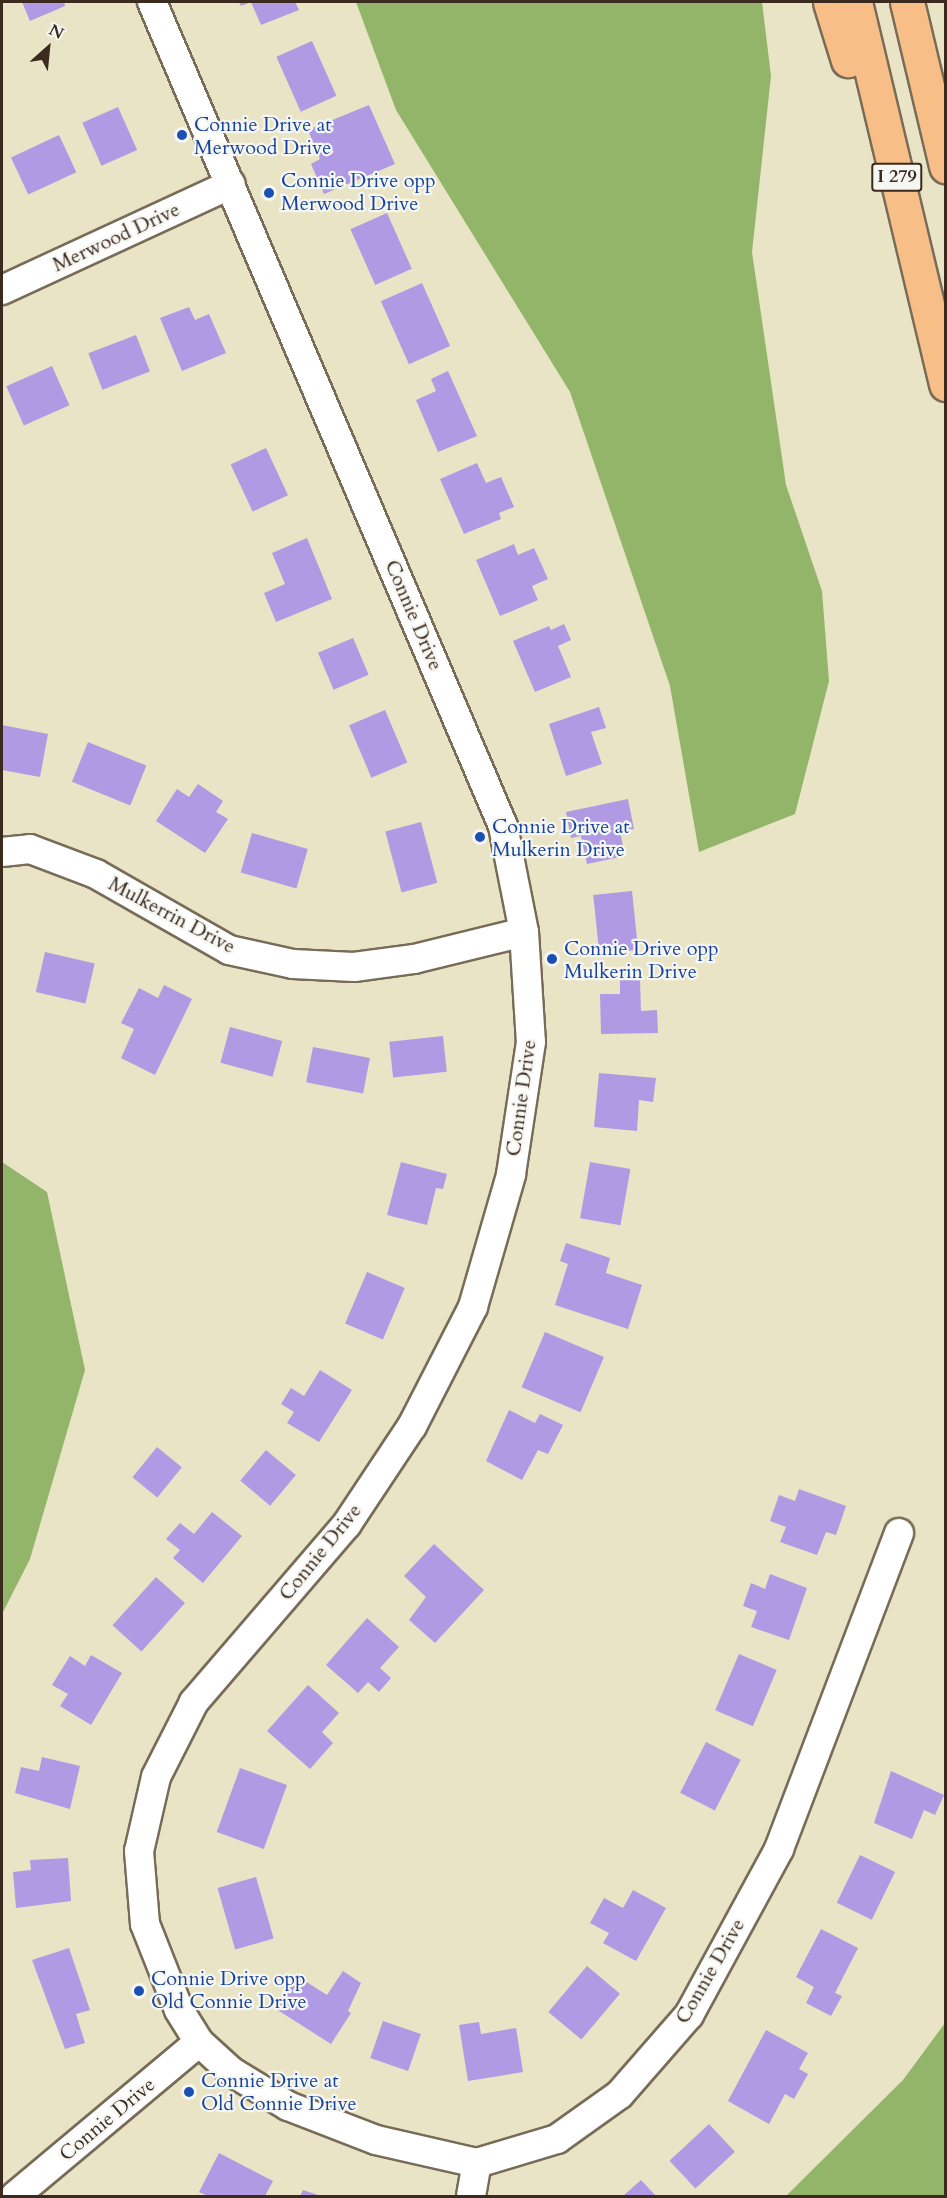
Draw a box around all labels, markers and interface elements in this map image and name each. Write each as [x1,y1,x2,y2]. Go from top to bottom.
north arrow [18,18,78,78]
text: N [45,19,67,45]
place label: Connie Drive at Merwood Drive [194,112,332,159]
marker: Connie Drive at Merwood Drive [175,128,189,142]
road number: I 279 [870,162,924,192]
place label: Connie Drive opp Merwood Drive [281,169,436,216]
marker: Connie Drive opp Merwood Drive [262,186,276,200]
street label: Merwood Drive [49,197,183,277]
street label: Connie Drive [380,556,448,674]
place label: Connie Drive at Mulkerin Drive [492,814,630,861]
marker: Connie Drive at Mulkerin Drive [473,830,487,844]
street label: Mulkerrin Drive [105,872,239,958]
place label: Connie Drive opp Mulkerin Drive [564,936,719,983]
marker: Connie Drive opp Mulkerin Drive [545,952,559,966]
street label: Connie Drive [501,1038,541,1158]
street label: Connie Drive [274,1499,366,1605]
street label: Connie Drive [670,1914,750,2028]
place label: Connie Drive opp Old Connie Drive [151,1967,307,2014]
marker: Connie Drive opp Old Connie Drive [132,1984,146,1998]
place label: Connie Drive at Old Connie Drive [201,2068,357,2115]
street label: Connie Drive [54,2072,160,2166]
marker: Connie Drive at Old Connie Drive [182,2085,196,2099]

